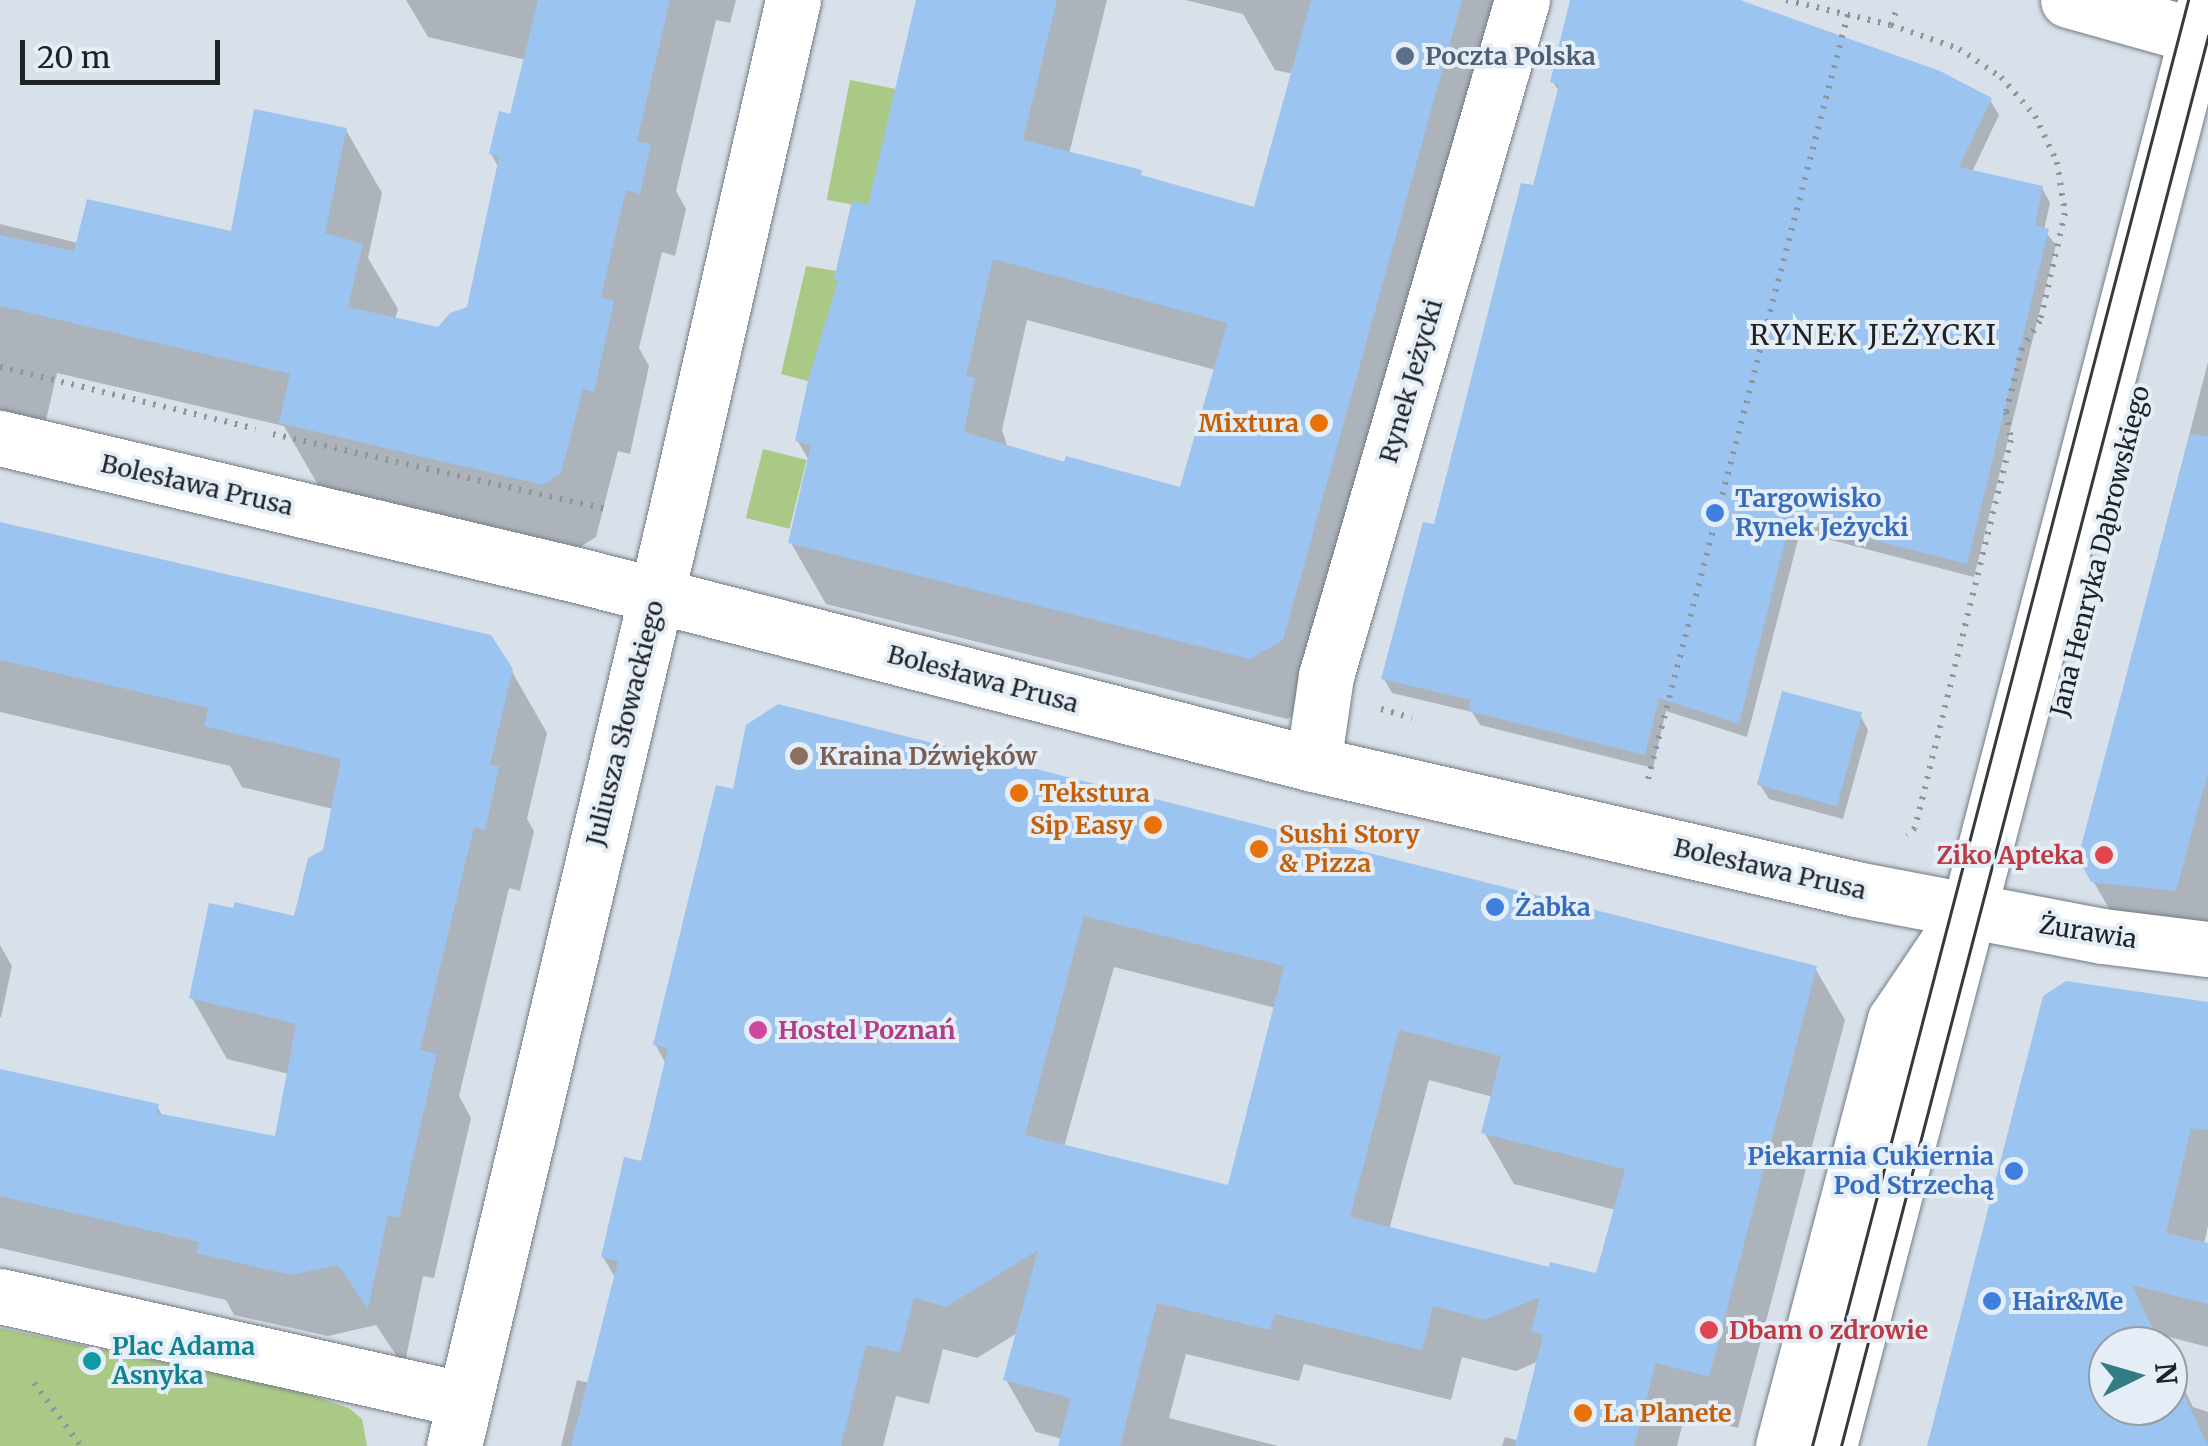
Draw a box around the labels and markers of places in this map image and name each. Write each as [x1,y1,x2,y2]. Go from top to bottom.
place label: Poczta Polska [1425,41,1596,71]
marker: Poczta Polska [1394,45,1416,67]
place label: Mixtura [1198,408,1299,438]
marker: Mixtura [1308,412,1330,434]
place label: Targowisko Rynek Jeżycki [1735,484,1908,543]
marker: Targowisko Rynek Jeżycki [1704,502,1726,524]
place label: Kraina Dźwięków [819,741,1037,771]
marker: Kraina Dźwięków [788,745,810,767]
place label: Tekstura [1039,778,1150,808]
marker: Tekstura [1008,782,1030,804]
place label: Sip Easy [1030,810,1133,840]
marker: Sip Easy [1142,814,1164,836]
place label: Sushi Story & Pizza [1279,820,1420,879]
marker: Sushi Story & Pizza [1248,838,1270,860]
place label: Ziko Apteka [1936,840,2084,870]
marker: Ziko Apteka [2093,844,2115,866]
place label: Żabka [1515,892,1591,922]
marker: Żabka [1484,896,1506,918]
place label: Hostel Poznań [778,1015,956,1045]
marker: Hostel Poznań [747,1019,769,1041]
place label: Piekarnia Cukiernia Pod Strzechą [1747,1142,1994,1201]
marker: Piekarnia Cukiernia Pod Strzechą [2003,1160,2025,1182]
place label: Hair&Me [2012,1286,2123,1316]
marker: Hair&Me [1981,1290,2003,1312]
place label: Dbam o zdrowie [1729,1315,1928,1345]
marker: Dbam o zdrowie [1698,1319,1720,1341]
place label: Plac Adama Asnyka [112,1332,255,1391]
marker: Plac Adama Asnyka [81,1350,103,1372]
place label: La Planete [1603,1398,1731,1428]
marker: La Planete [1572,1402,1594,1424]

